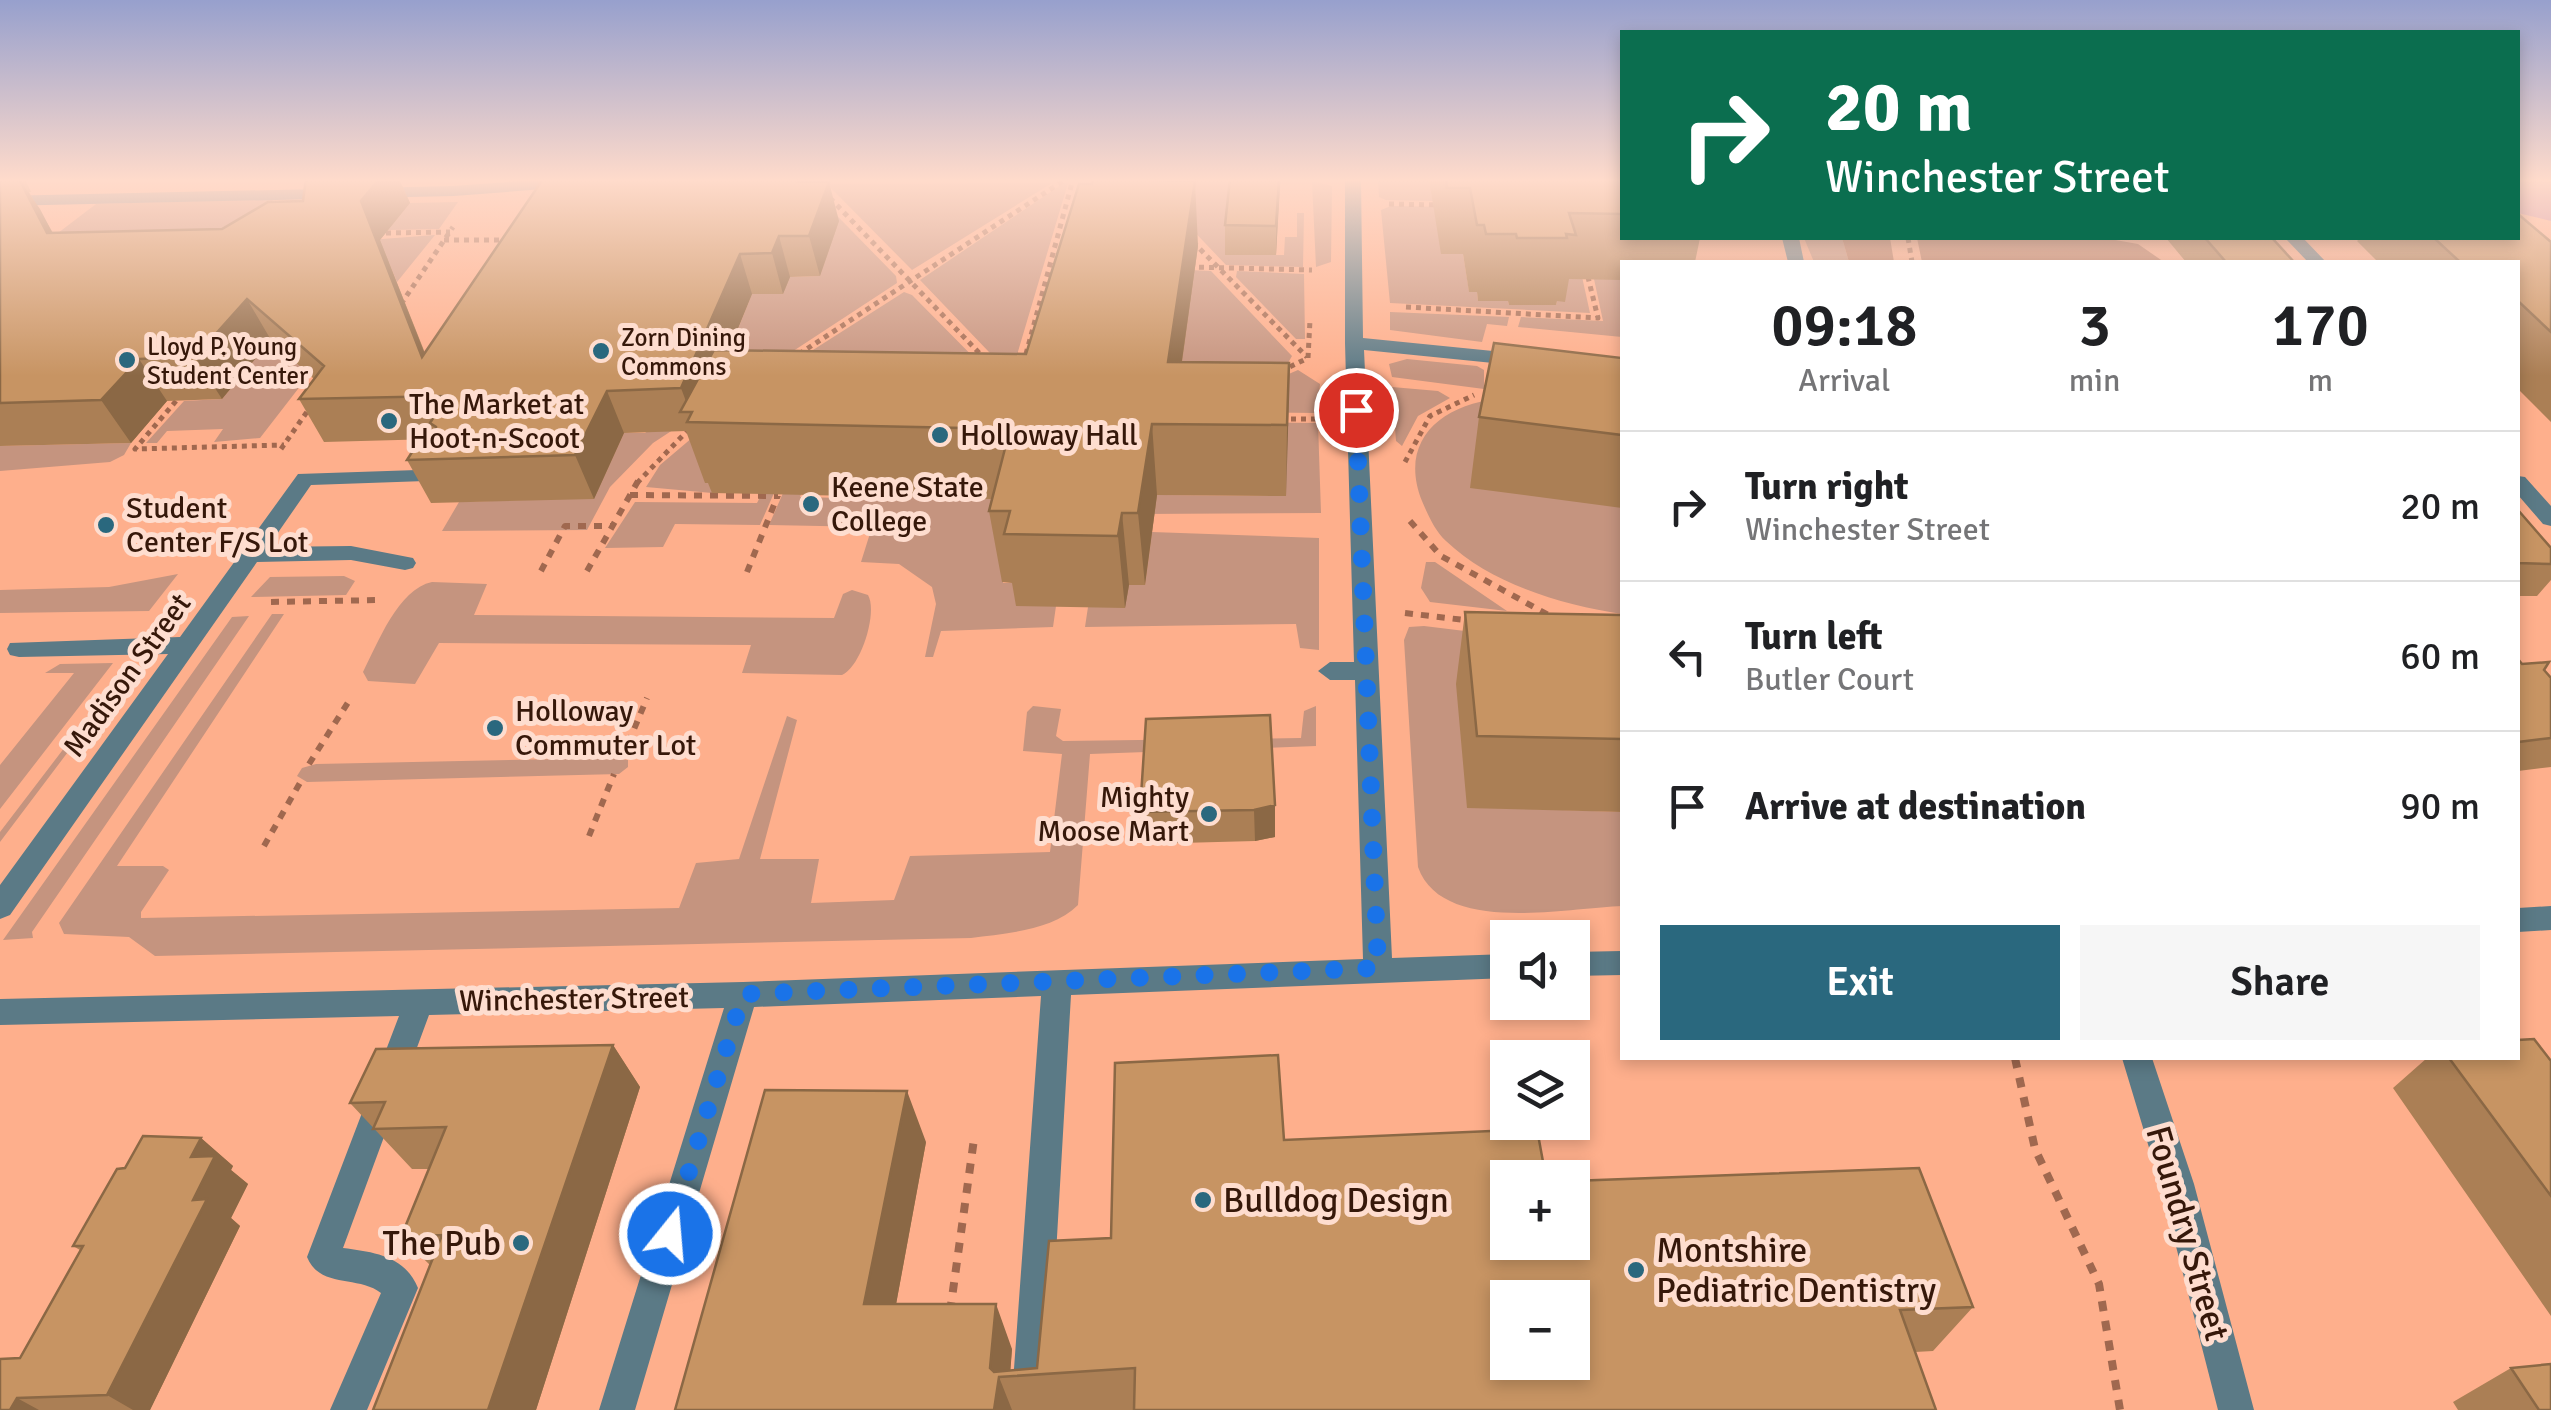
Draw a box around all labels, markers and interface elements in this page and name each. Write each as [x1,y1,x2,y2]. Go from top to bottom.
text: 20 m [1825,64,1973,150]
icon: right [1660,70,1790,200]
text: Winchester Street [1825,150,2170,205]
text: 09:18 [1771,289,1918,363]
text: 3 [2078,289,2111,363]
text: 170 [2272,289,2369,363]
place label: Zorn Dining Commons [621,322,746,382]
place label: Lloyd P. Young Student Center [147,331,309,391]
marker: Zorn Dining Commons [590,340,612,362]
marker: Lloyd P. Young Student Center [116,349,138,371]
text: Arrival [1798,361,1891,400]
text: min [2069,361,2120,400]
text: m [2307,361,2333,400]
pin [1314,368,1399,453]
icon: arrive [1329,383,1384,438]
place label: The Market at Hoot-n-Scoot [409,386,584,457]
marker: The Market at Hoot-n-Scoot [378,410,400,432]
place label: Holloway Hall [960,417,1138,454]
marker: Holloway Hall [929,424,951,446]
text: Turn right [1745,463,1909,510]
place label: Keene State College [831,469,984,540]
icon: right [1660,479,1715,534]
text: 20 m [2400,483,2480,530]
place label: Student Center F/S Lot [126,490,308,561]
marker: Keene State College [800,493,822,515]
text: Winchester Street [1745,510,1990,549]
marker: Student Center F/S Lot [95,514,117,536]
street label: Madison Street [56,586,199,764]
text: Turn left [1745,613,1883,660]
icon: left [1660,629,1715,684]
text: 60 m [2400,633,2480,680]
text: Butler Court [1745,660,1914,699]
place label: Holloway Commuter Lot [515,693,696,764]
marker: Holloway Commuter Lot [484,717,506,739]
place label: Mighty Moose Mart [1037,779,1189,850]
icon: arrive [1660,779,1715,834]
text: Arrive at destination [1745,783,2086,830]
text: 90 m [2400,783,2480,830]
marker: Mighty Moose Mart [1198,803,1220,825]
map controls [1490,920,1590,1380]
button: sound [1490,920,1590,1020]
button: Exit [1660,925,2060,1040]
button: Share [2080,925,2480,1040]
street label: Winchester Street [459,979,689,1020]
button: layers [1490,1040,1590,1140]
street label: Foundry Street [2136,1121,2239,1345]
button: + [1490,1160,1590,1260]
place label: Bulldog Design [1223,1179,1449,1222]
position arrow [618,1182,722,1286]
marker: Bulldog Design [1192,1189,1214,1211]
place label: The Pub [383,1222,501,1265]
place label: Montshire Pediatric Dentistry [1656,1229,1936,1312]
marker: The Pub [510,1232,532,1254]
marker: Montshire Pediatric Dentistry [1625,1259,1647,1281]
button: − [1490,1280,1590,1380]

